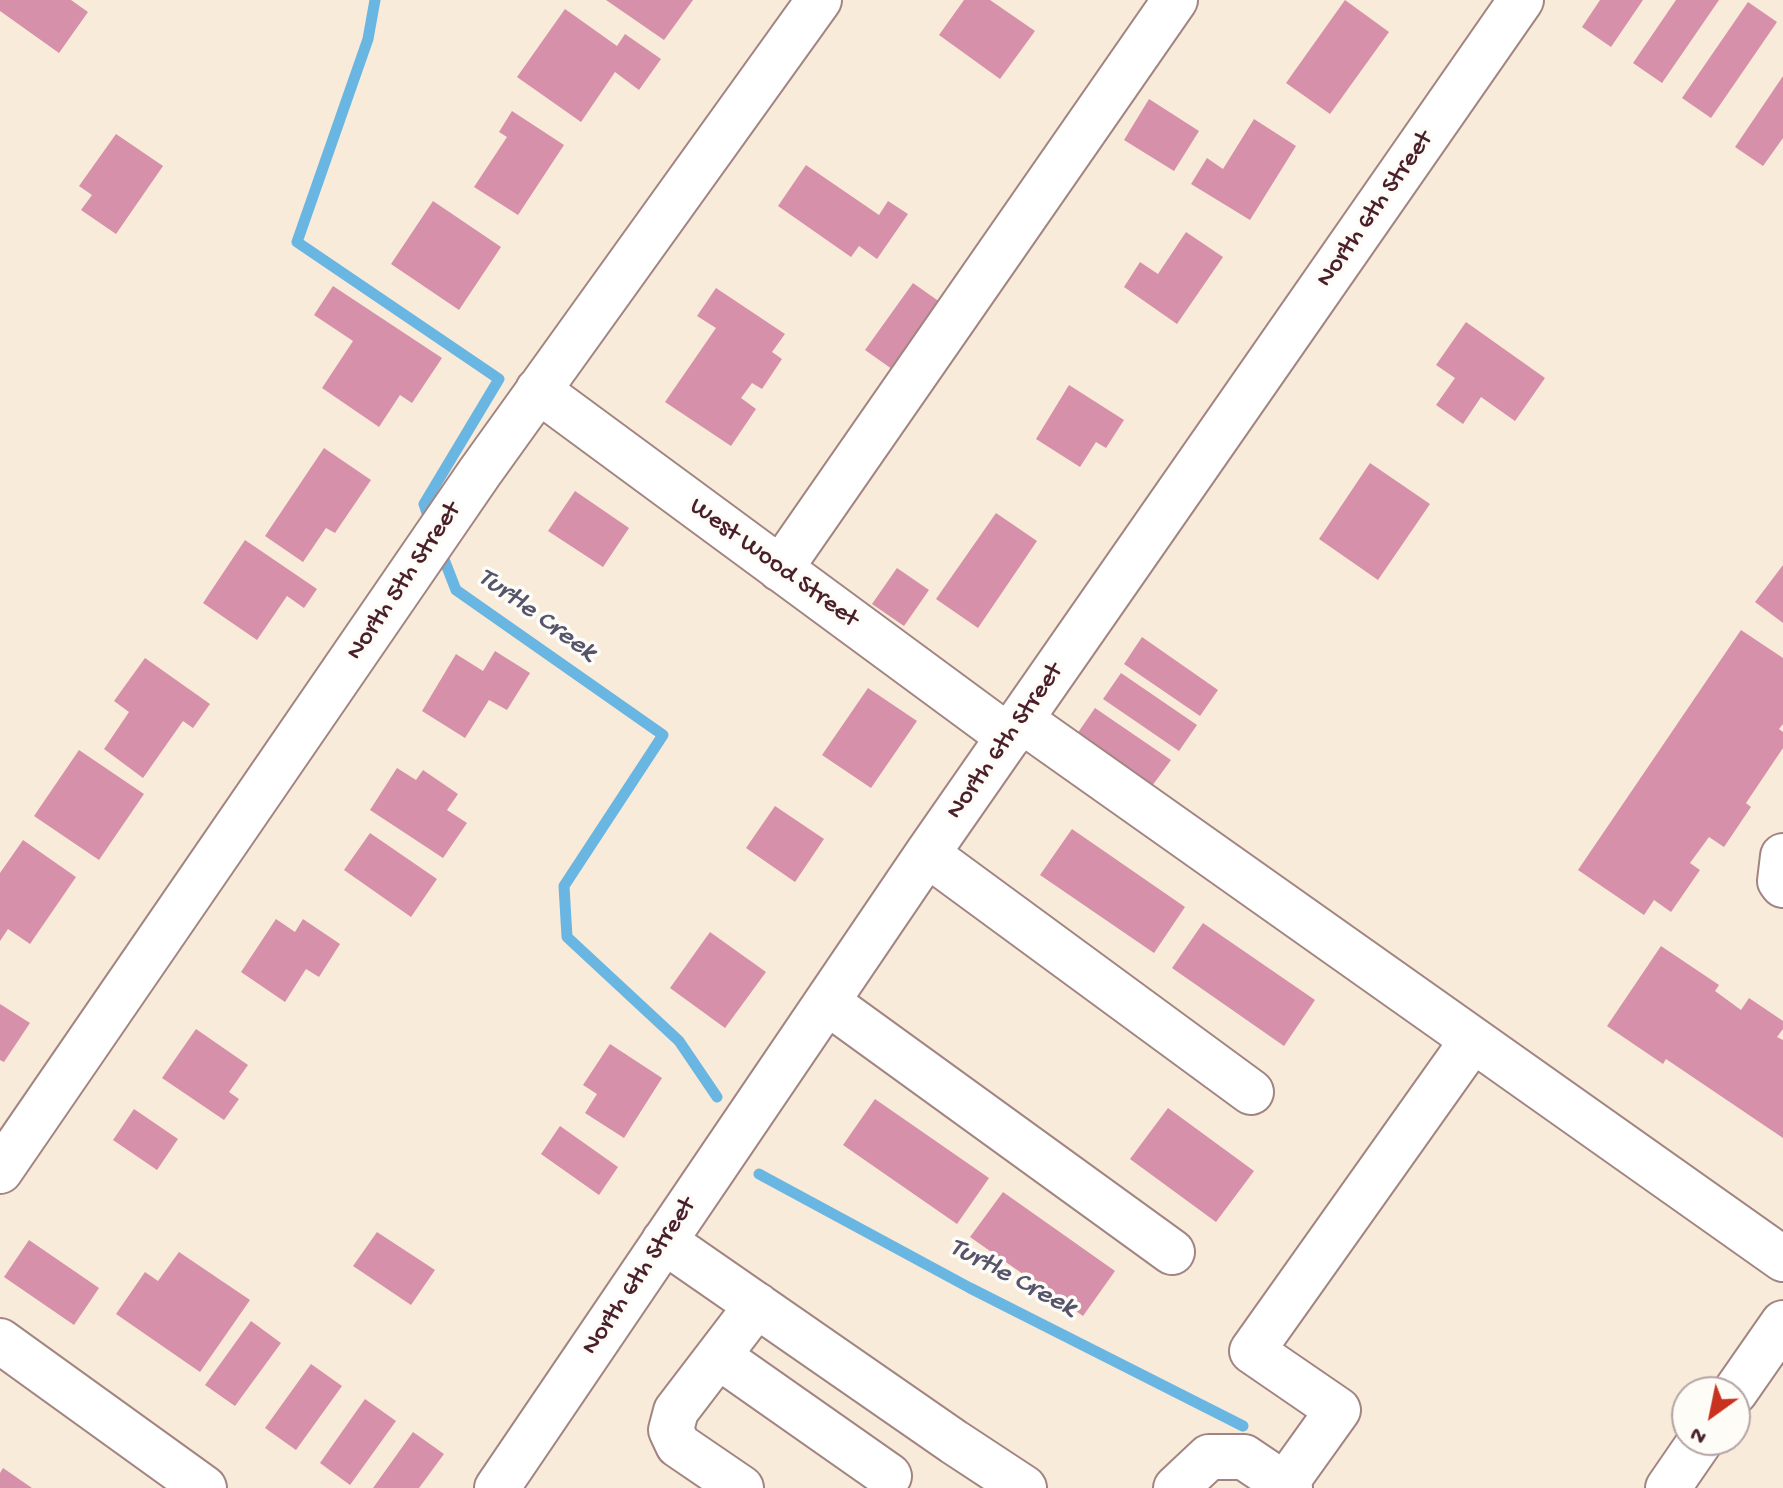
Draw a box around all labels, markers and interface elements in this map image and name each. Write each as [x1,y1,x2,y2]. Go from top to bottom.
street label: North 6th Street [1311,126,1441,294]
street label: West Wood Street [682,492,864,636]
street label: North 5th Street [341,497,469,667]
water label: Turtle Creek [470,562,602,670]
street label: North 6th Street [941,658,1071,826]
street label: North 6th Street [576,1192,704,1362]
water label: Turtle Creek [943,1232,1081,1326]
north arrow [1671,1376,1751,1456]
text: N [1686,1420,1712,1449]

